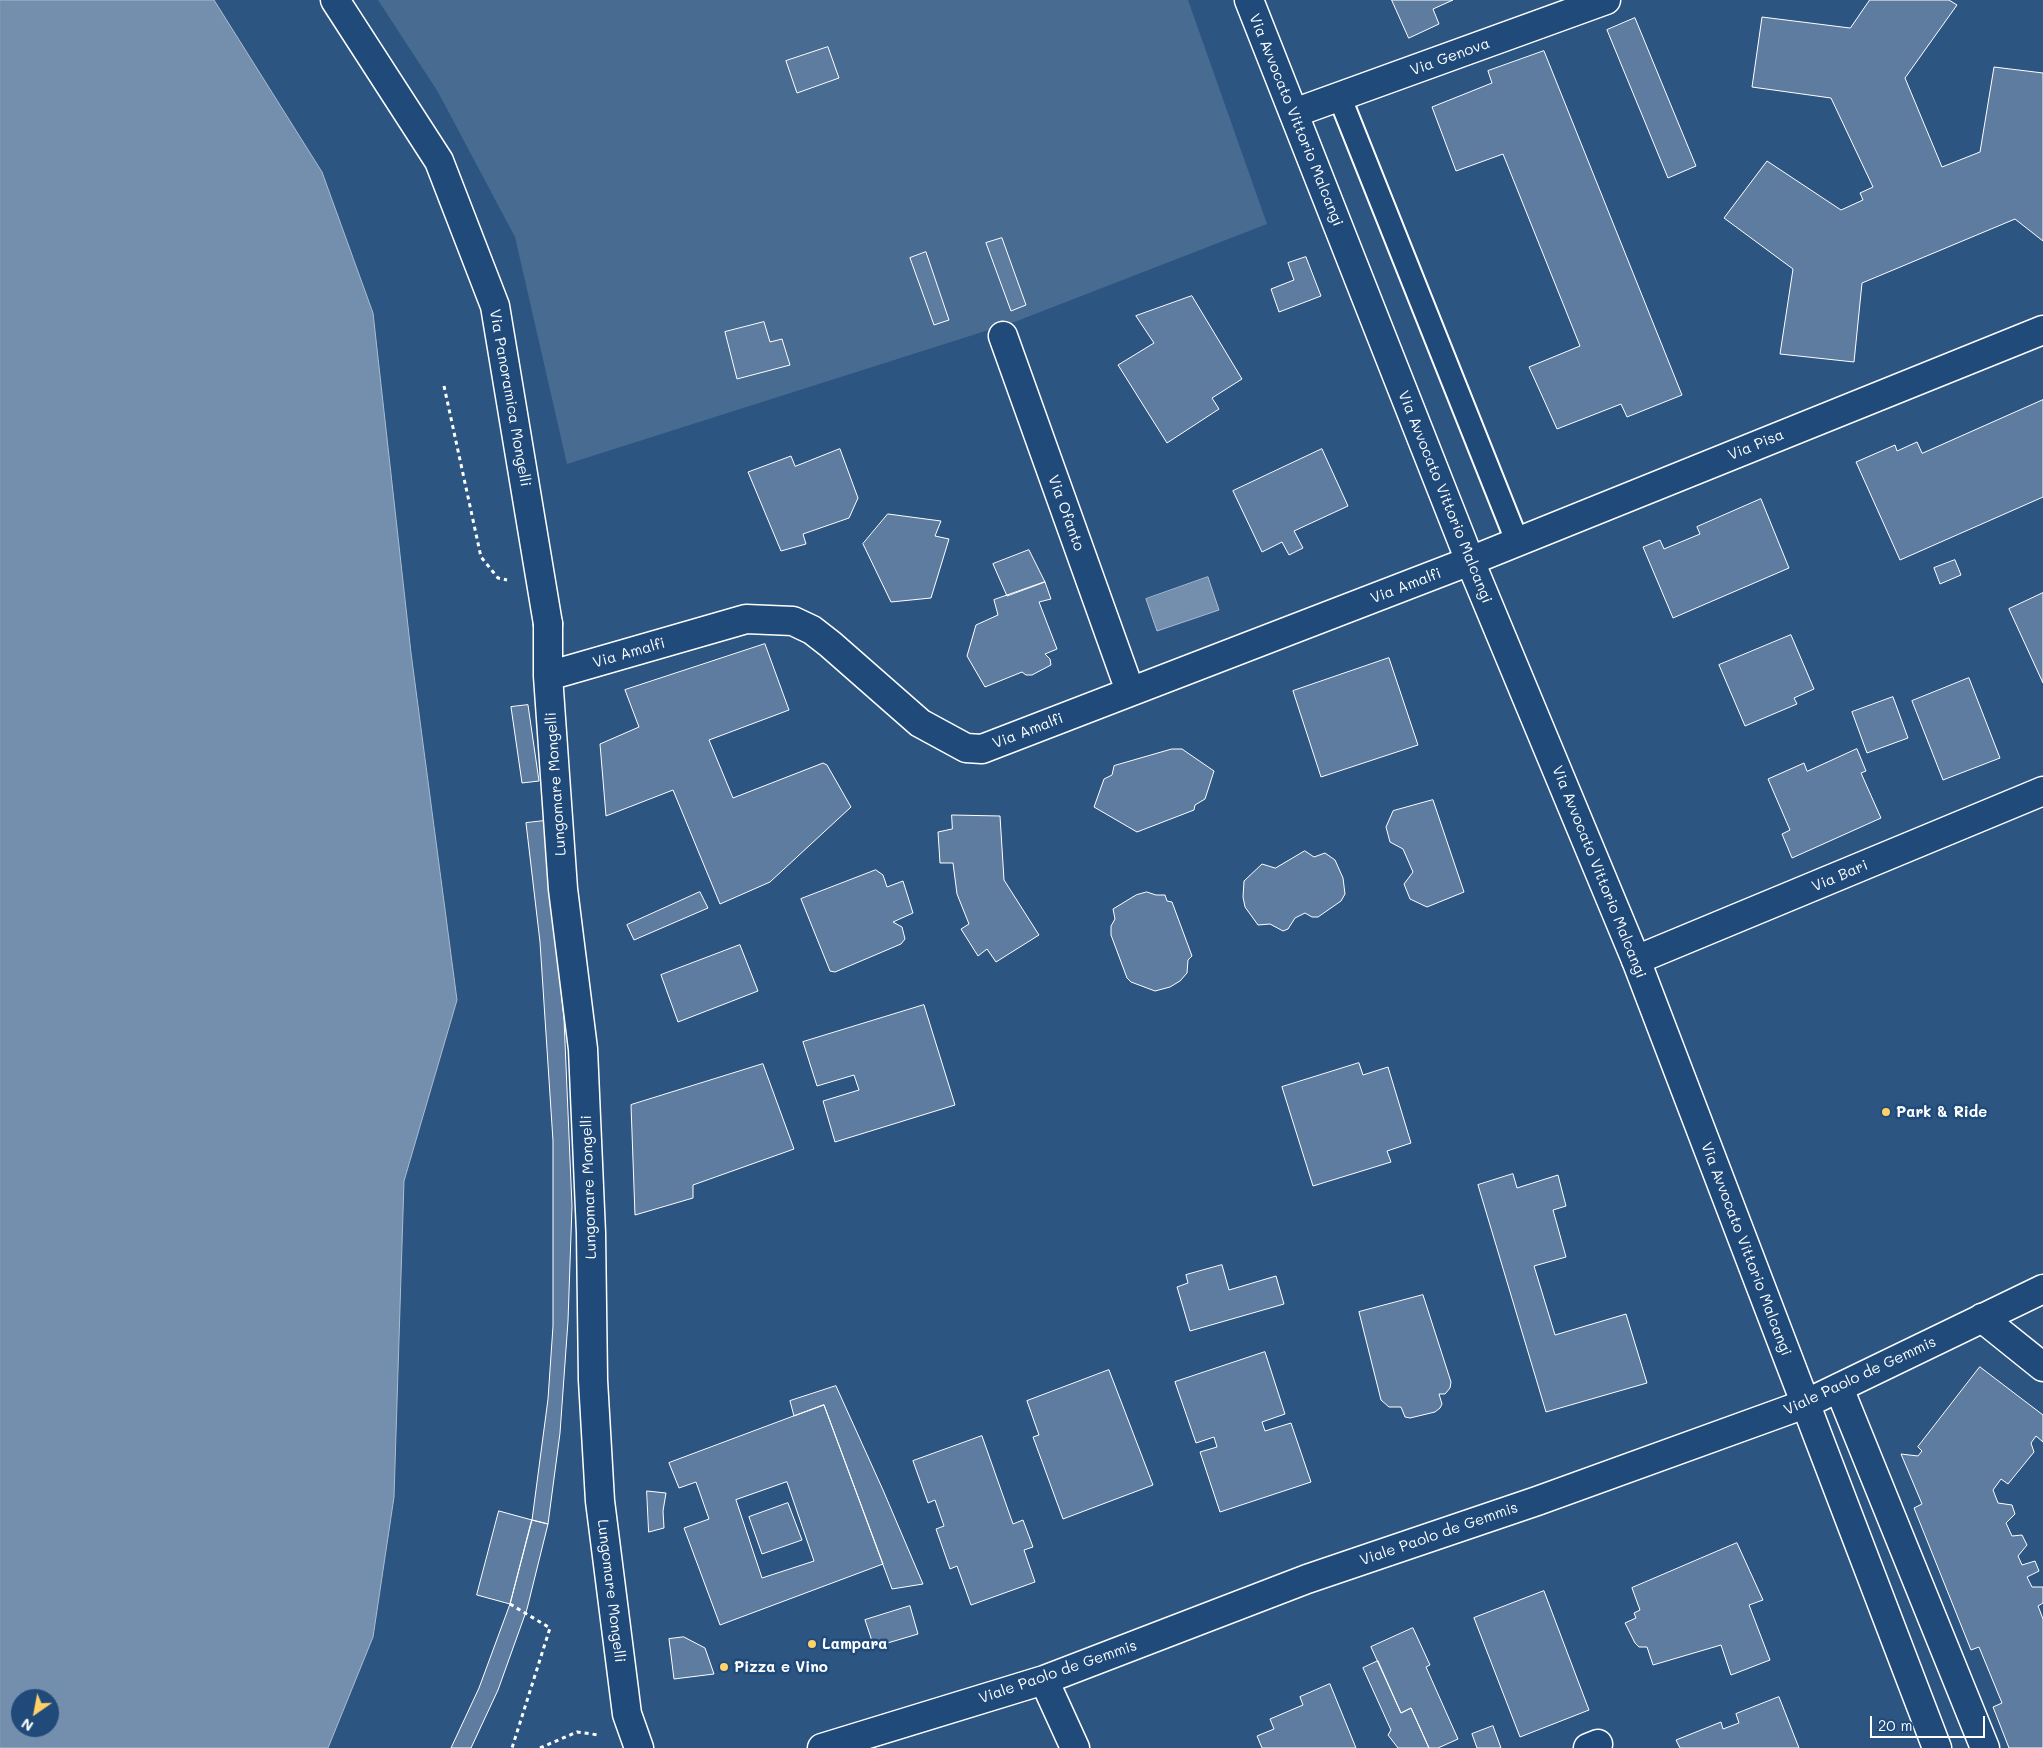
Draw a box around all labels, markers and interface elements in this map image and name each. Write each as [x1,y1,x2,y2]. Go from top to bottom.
street label: Via Avvocato Vittorio Malcangi [1245,11,1347,229]
street label: Via Genova [1408,34,1492,80]
street label: Via Panoramica Mongelli [486,308,534,488]
street label: Via Avvocato Vittorio Malcangi [1394,388,1496,606]
street label: Via Pisa [1725,426,1787,464]
street label: Via Ofanto [1044,473,1088,553]
street label: Via Amalfi [1368,564,1444,608]
street label: Via Amalfi [591,634,667,672]
street label: Via Amalfi [990,709,1066,753]
street label: Lungomare Mongelli [542,711,570,857]
street label: Via Avvocato Vittorio Malcangi [1548,763,1650,981]
street label: Via Bari [1809,856,1871,896]
place label: Park & Ride [1896,1103,1987,1121]
marker: Park & Ride [1880,1106,1892,1118]
street label: Lungomare Mongelli [577,1115,601,1259]
street label: Via Avvocato Vittorio Malcangi [1697,1140,1795,1358]
street label: Viale Paolo de Gemmis [1781,1333,1939,1419]
street label: Viale Paolo de Gemmis [1358,1498,1520,1570]
street label: Lungomare Mongelli [593,1518,629,1664]
place label: Lampara [822,1635,888,1653]
street label: Viale Paolo de Gemmis [977,1636,1139,1708]
marker: Lampara [806,1638,818,1650]
place label: Pizza e Vino [734,1658,828,1676]
marker: Pizza e Vino [718,1661,730,1673]
north arrow [10,1688,60,1738]
scale bar [1873,1706,1988,1738]
text: N [17,1714,37,1736]
text: 20 m [1878,1715,1912,1735]

